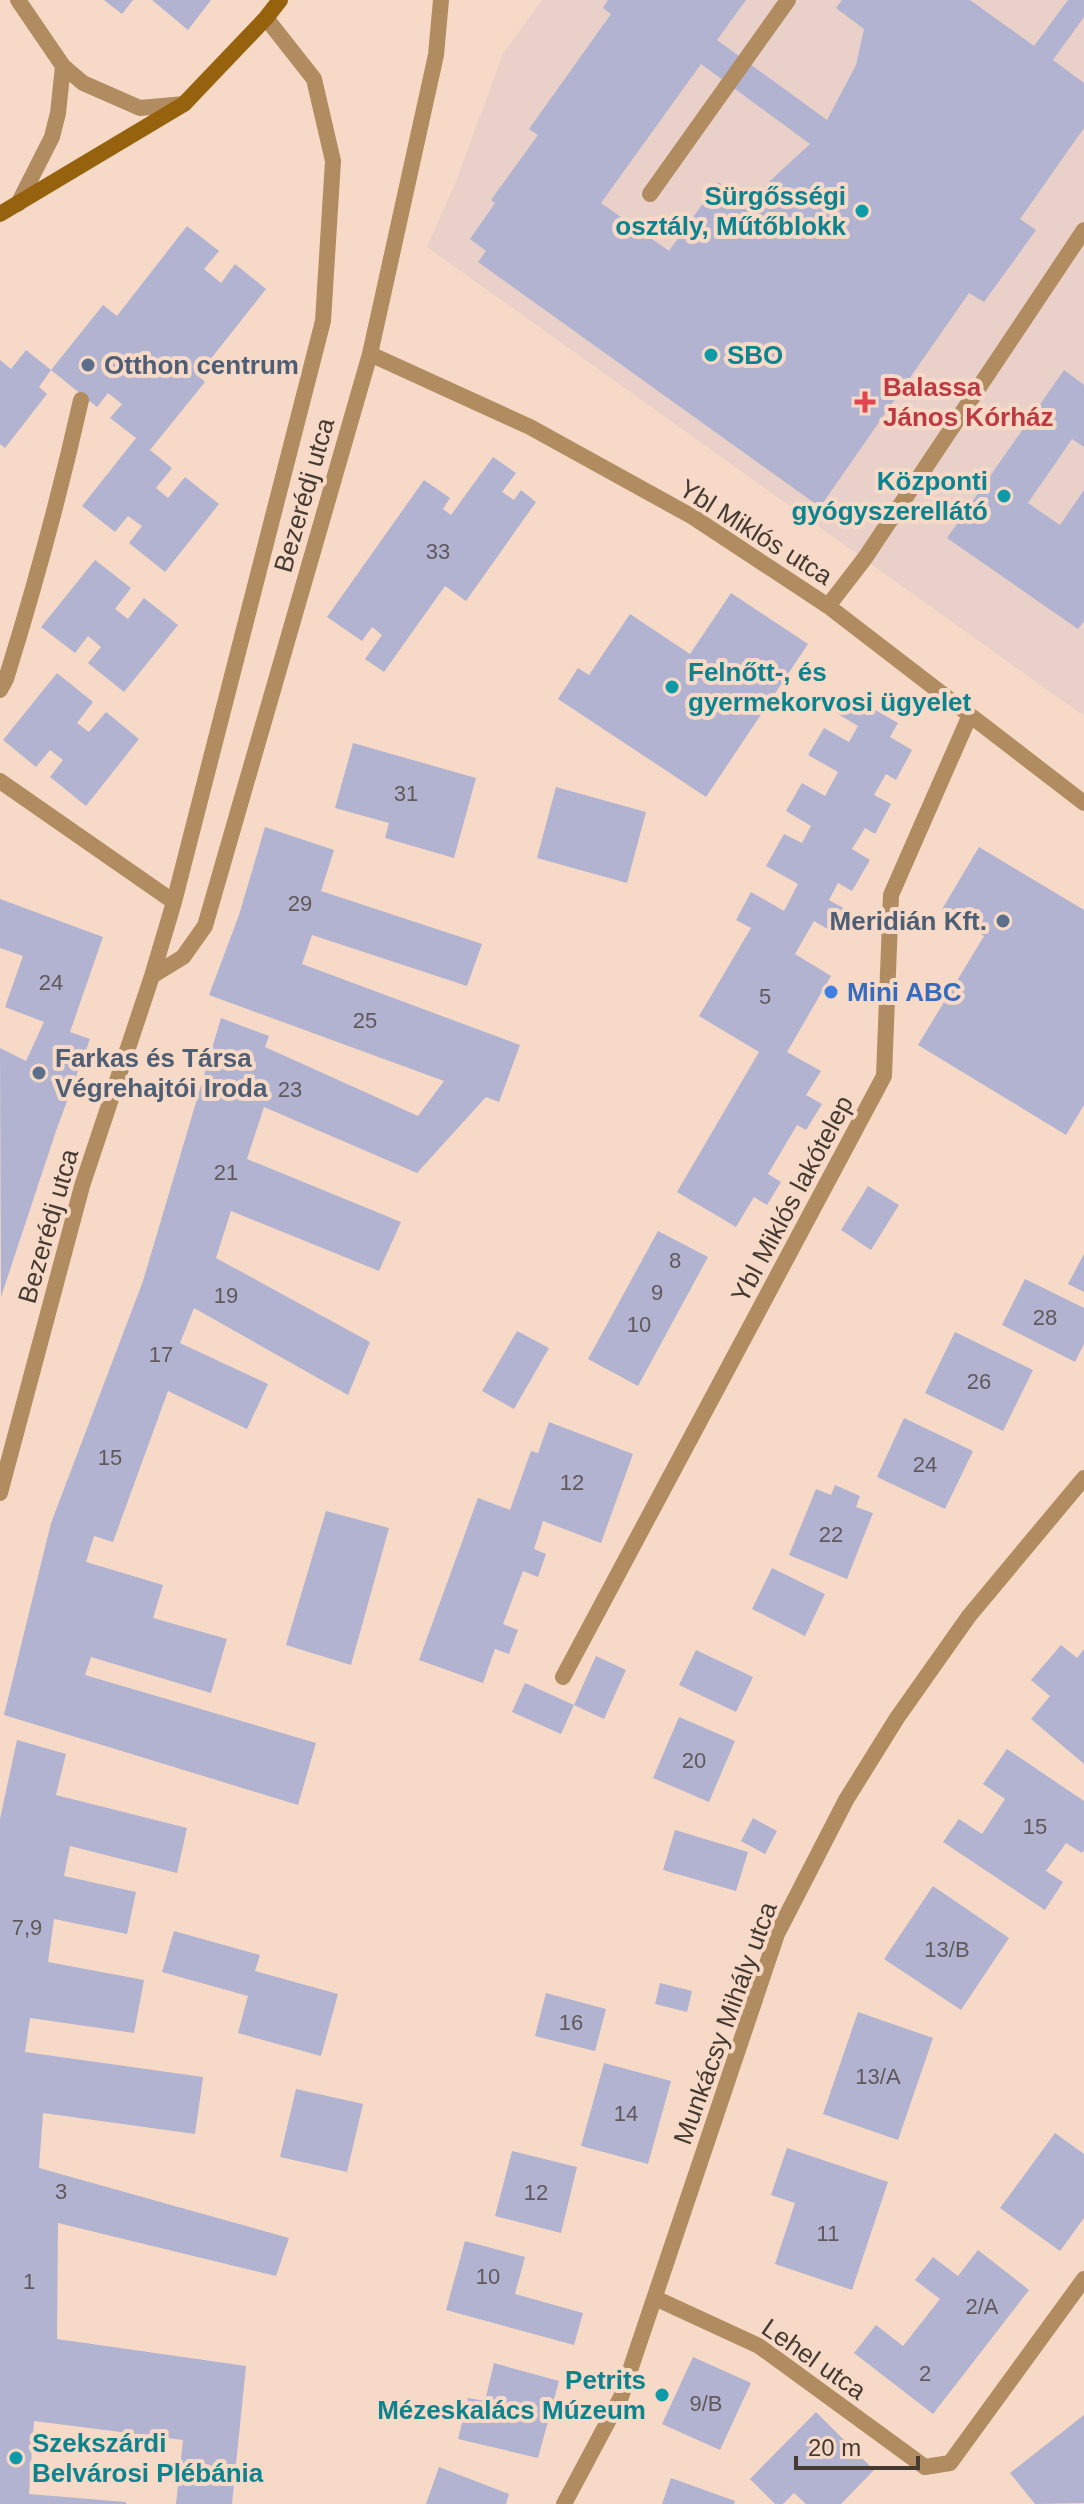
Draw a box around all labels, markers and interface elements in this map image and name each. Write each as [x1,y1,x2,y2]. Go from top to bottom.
place label: Sürgősségi osztály, Műtőblokk [615,181,847,241]
marker: Sürgősségi osztály, Műtőblokk [853,202,871,220]
place label: SBO [727,340,783,370]
marker: SBO [702,346,720,364]
place label: Otthon centrum [104,350,299,380]
marker: Otthon centrum [79,356,97,374]
place label: Balassa János Kórház [883,372,1054,432]
marker: Balassa János Kórház [854,391,876,413]
street label: Bezerédj utca [268,414,340,576]
place label: Központi gyógyszerellátó [791,466,988,526]
street label: Ybl Miklós utca [674,473,839,591]
marker: Központi gyógyszerellátó [995,487,1013,505]
house number: 33 [426,539,450,564]
place label: Felnőtt-, és gyermekorvosi ügyelet [688,657,972,717]
marker: Felnőtt-, és gyermekorvosi ügyelet [663,678,681,696]
house number: 31 [394,781,418,806]
house number: 29 [288,891,312,916]
place label: Meridián Kft. [830,906,987,936]
marker: Meridián Kft. [994,912,1012,930]
house number: 24 [39,970,63,995]
place label: Mini ABC [847,977,962,1007]
marker: Mini ABC [822,983,840,1001]
house number: 5 [759,984,771,1009]
house number: 25 [353,1008,377,1033]
place label: Farkas és Társa Végrehajtói Iroda [55,1043,268,1103]
marker: Farkas és Társa Végrehajtói Iroda [30,1064,48,1082]
house number: 23 [278,1077,302,1102]
street label: Ybl Miklós lakótelep [725,1091,859,1307]
street label: Bezerédj utca [12,1145,84,1307]
house number: 21 [214,1160,238,1185]
house number: 8 [669,1248,681,1273]
house number: 9 [651,1280,663,1305]
house number: 19 [214,1283,238,1308]
house number: 28 [1033,1305,1057,1330]
house number: 10 [627,1312,651,1337]
house number: 17 [149,1342,173,1367]
house number: 26 [967,1369,991,1394]
house number: 15 [98,1445,122,1470]
house number: 24 [913,1452,937,1477]
house number: 12 [560,1470,584,1495]
house number: 22 [819,1522,843,1547]
house number: 20 [682,1748,706,1773]
house number: 15 [1023,1814,1047,1839]
street label: Munkácsy Mihály utca [667,1897,783,2148]
house number: 7,9 [12,1915,42,1940]
house number: 13/B [924,1937,970,1962]
house number: 16 [559,2010,583,2035]
house number: 13/A [855,2064,901,2089]
house number: 14 [614,2101,638,2126]
house number: 3 [55,2179,67,2204]
house number: 12 [524,2180,548,2205]
house number: 11 [817,2221,839,2246]
house number: 10 [476,2264,500,2289]
house number: 1 [23,2269,35,2294]
house number: 2/A [965,2294,999,2319]
street label: Lehel utca [756,2312,872,2406]
house number: 2 [919,2361,931,2386]
place label: Petrits Mézeskalács Múzeum [377,2365,646,2425]
marker: Petrits Mézeskalács Múzeum [653,2386,671,2404]
house number: 9/B [689,2391,723,2416]
scale bar [796,2420,918,2470]
place label: Szekszárdi Belvárosi Plébánia [32,2428,264,2488]
text: 20 m [808,2434,861,2461]
marker: Szekszárdi Belvárosi Plébánia [7,2449,25,2467]

